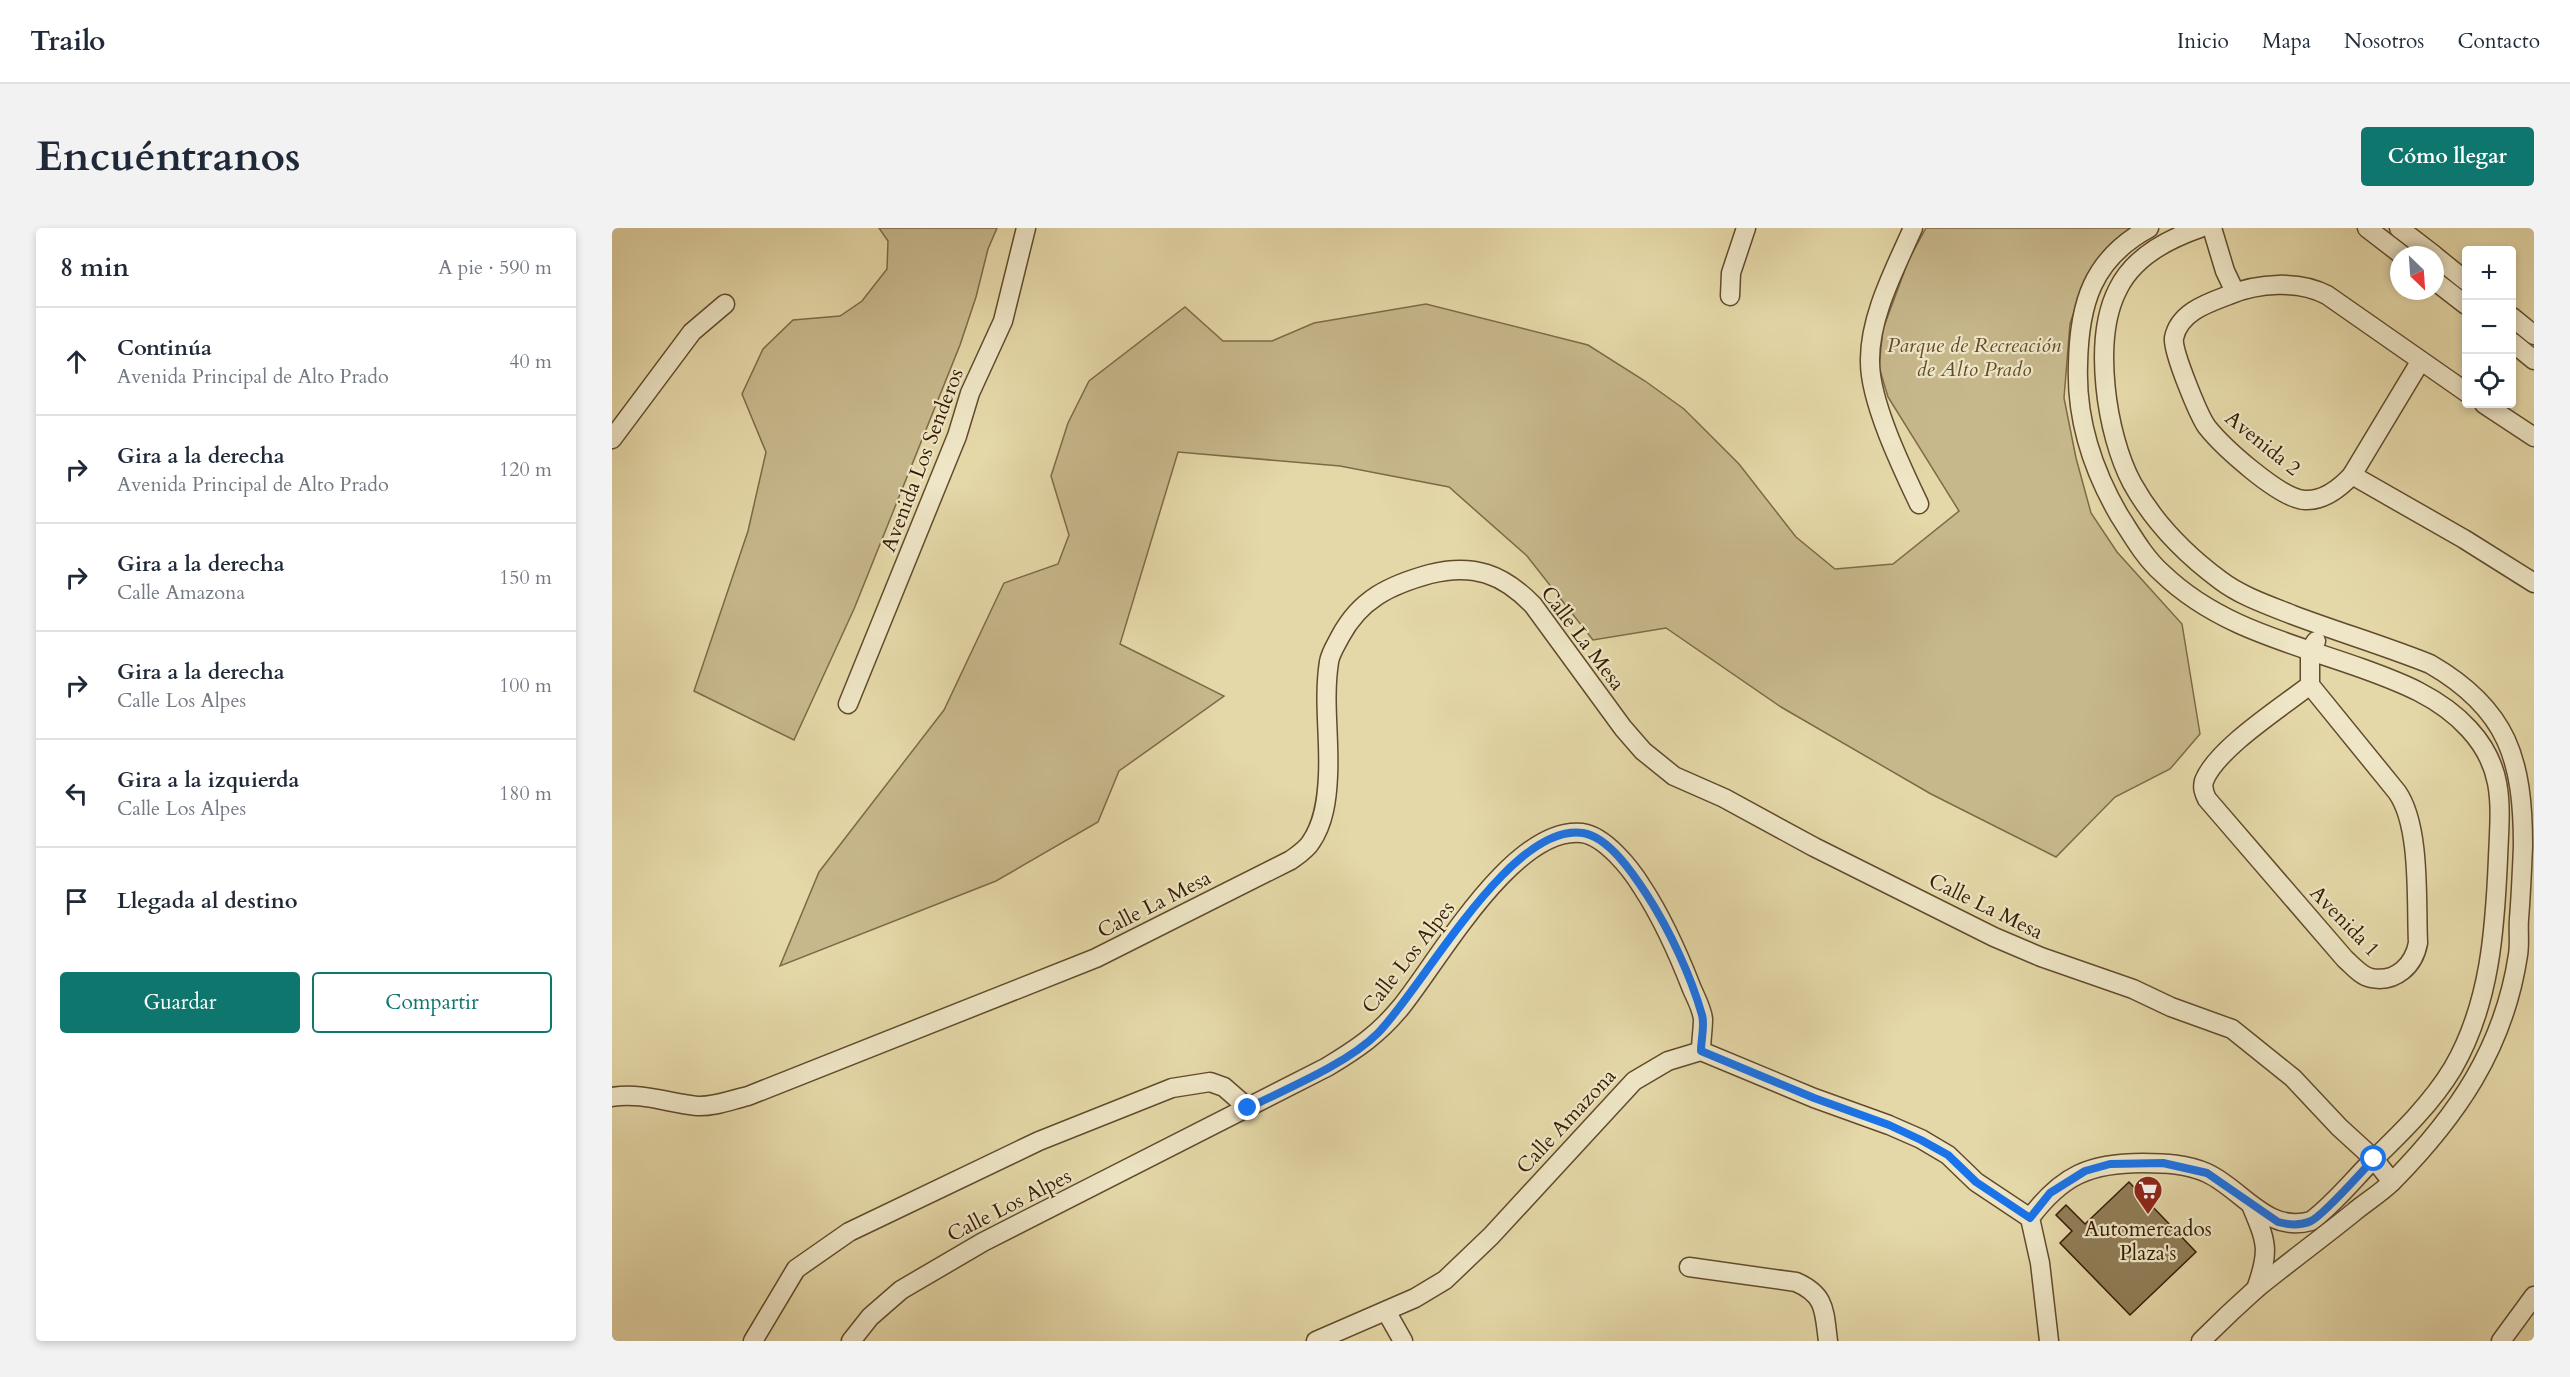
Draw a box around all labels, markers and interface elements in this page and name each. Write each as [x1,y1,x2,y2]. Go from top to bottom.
text: Trailo [30,22,105,60]
text: Inicio [2177,27,2229,56]
text: Mapa [2262,27,2311,56]
text: Nosotros [2344,27,2424,56]
text: Contacto [2457,27,2540,56]
button: Cómo llegar [2361,127,2534,186]
text: Encuéntranos [36,128,301,185]
north arrow [2390,246,2444,300]
map controls [2462,246,2516,408]
button: + [2462,246,2516,300]
text: 8 min [60,250,129,285]
text: A pie · 590 m [438,254,552,281]
button: − [2462,300,2516,354]
park label: Parque de Recreación de Alto Prado [1887,331,2062,384]
text: Continúa [117,333,212,363]
icon: ahead [60,345,93,378]
text: 40 m [509,348,552,375]
button: locate [2462,354,2516,408]
text: Avenida Principal de Alto Prado [117,363,389,390]
street label: Avenida Los Senderos [874,364,971,556]
street label: Avenida 2 [2219,404,2307,483]
text: Gira a la derecha [117,441,285,471]
icon: right [60,453,93,486]
text: 120 m [499,456,552,483]
text: Avenida Principal de Alto Prado [117,471,389,498]
text: Gira a la derecha [117,549,285,579]
icon: right [60,561,93,594]
text: 150 m [499,564,552,591]
text: Calle Amazona [117,579,245,606]
street label: Calle La Mesa [1534,580,1631,696]
text: Gira a la derecha [117,657,285,687]
icon: right [60,669,93,702]
text: 100 m [499,672,552,699]
text: Calle Los Alpes [117,687,246,714]
text: Gira a la izquierda [117,765,300,795]
icon: left [60,777,93,810]
text: 180 m [499,780,552,807]
text: Calle Los Alpes [117,795,246,822]
street label: Calle La Mesa [1092,863,1216,945]
street label: Calle La Mesa [1924,866,2048,947]
street label: Avenida 1 [2303,879,2386,964]
icon: arrive [60,885,93,918]
text: Llegada al destino [117,886,298,916]
street label: Calle Los Alpes [1355,895,1462,1020]
button: Guardar [60,972,300,1033]
button: Compartir [312,972,552,1033]
street label: Calle Amazona [1510,1062,1623,1180]
route end [1234,1094,1260,1120]
route start [2360,1145,2386,1171]
street label: Calle Los Alpes [942,1162,1076,1249]
supermarket icon: Automercados Plaza's [2132,1174,2164,1216]
place label: Automercados Plaza's [2084,1215,2212,1268]

